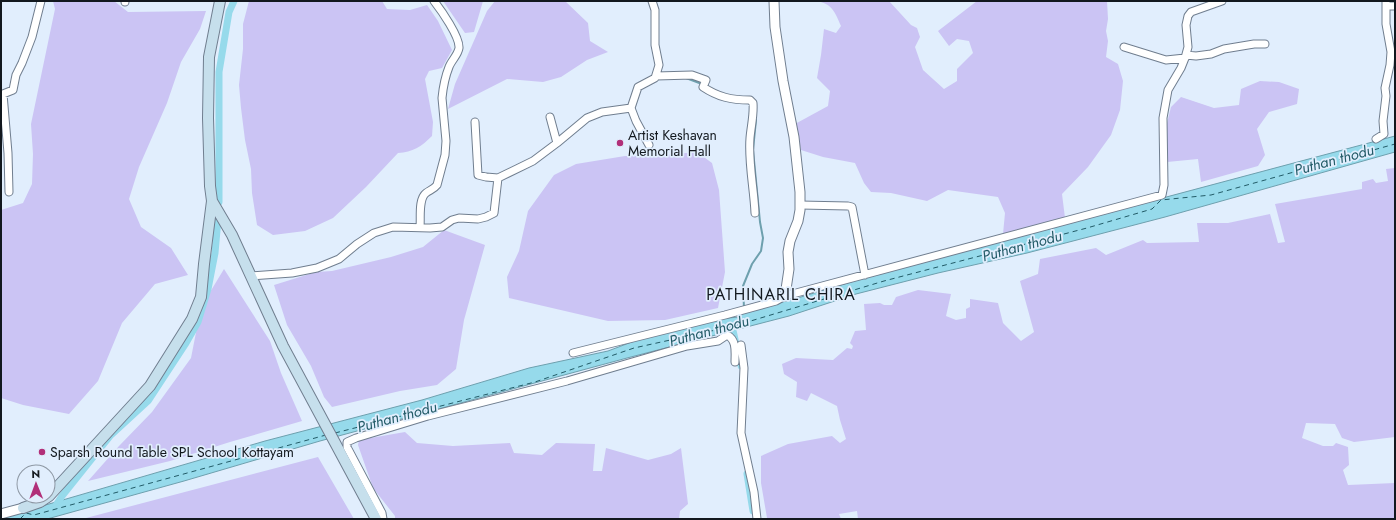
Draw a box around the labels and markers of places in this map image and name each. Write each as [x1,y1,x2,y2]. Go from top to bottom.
place label: Artist Keshavan Memorial Hall [628,125,717,161]
marker: Artist Keshavan Memorial Hall [615,138,625,148]
place label: Sparsh Round Table SPL School Kottayam [50,442,294,462]
marker: Sparsh Round Table SPL School Kottayam [37,447,47,457]

